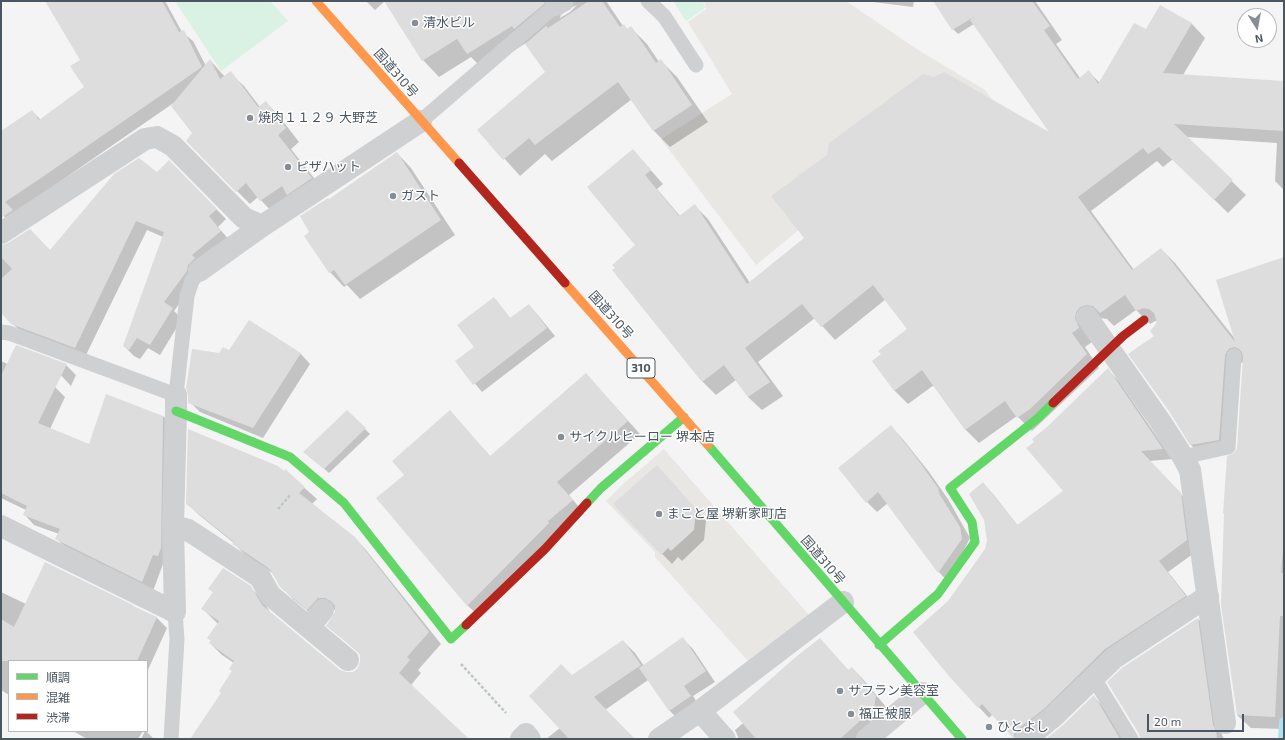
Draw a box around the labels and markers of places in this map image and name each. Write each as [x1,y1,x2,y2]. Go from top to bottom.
place label: 清水ビル [423,15,475,31]
marker: 清水ビル [410,18,420,28]
place label: 焼肉１１２９ 大野芝 [258,110,378,126]
marker: 焼肉１１２９ 大野芝 [245,113,255,123]
place label: ピザハット [296,159,361,175]
marker: ピザハット [283,162,293,172]
place label: ガスト [401,188,440,204]
marker: ガスト [388,191,398,201]
place label: サイクルヒーロー 堺本店 [569,429,715,445]
marker: サイクルヒーロー 堺本店 [556,432,566,442]
place label: まこと屋 堺新家町店 [667,506,787,522]
marker: まこと屋 堺新家町店 [654,509,664,519]
place label: サフラン美容室 [848,683,939,699]
marker: サフラン美容室 [835,686,845,696]
place label: 福正被服 [859,706,911,722]
marker: 福正被服 [846,709,856,719]
place label: ひとよし [997,719,1049,735]
marker: ひとよし [984,722,994,732]

